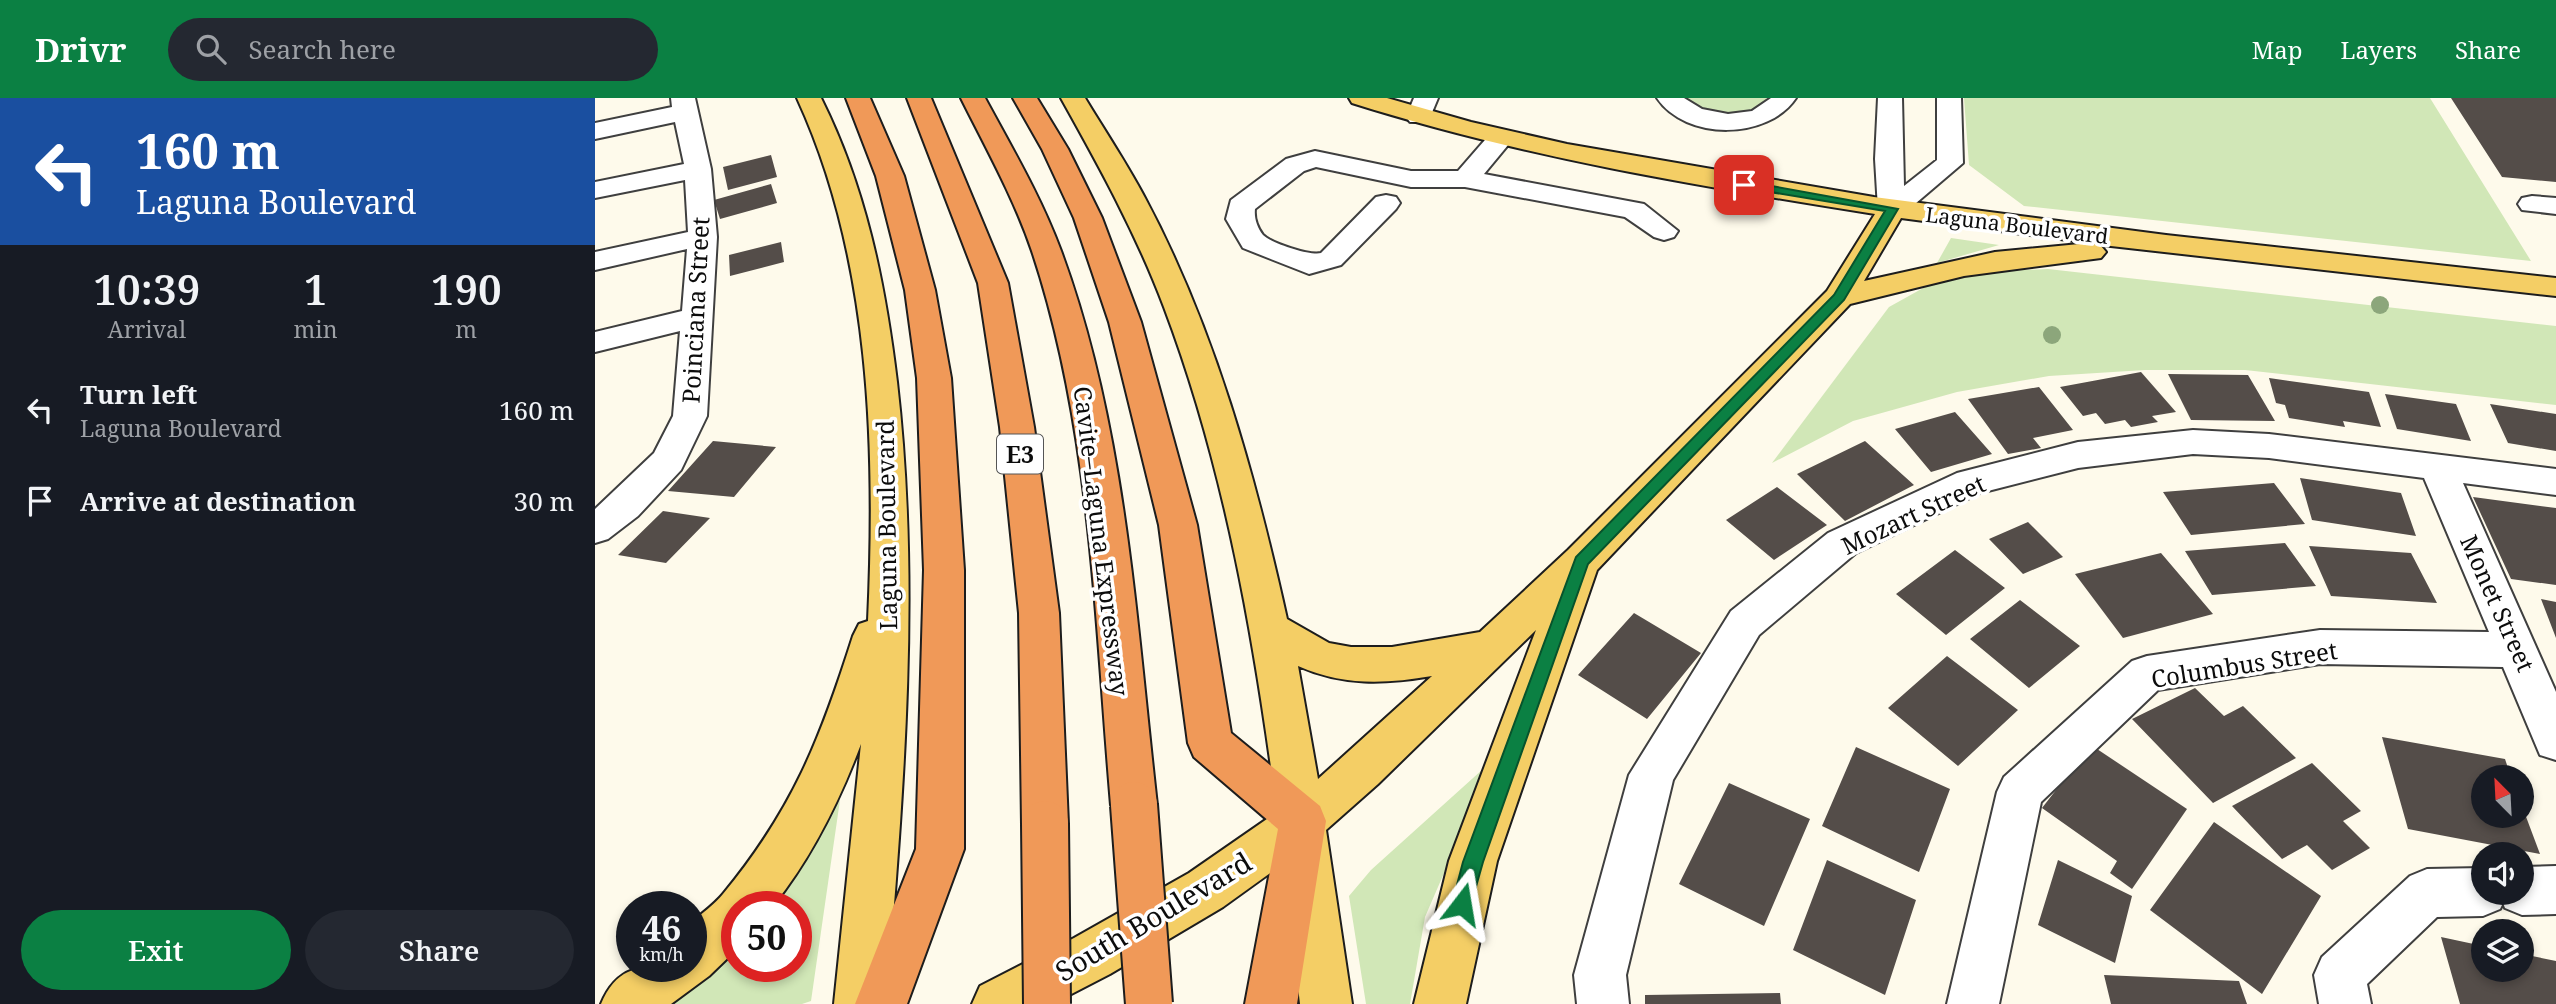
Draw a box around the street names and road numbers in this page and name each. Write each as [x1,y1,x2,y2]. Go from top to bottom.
street label: Laguna Boulevard [1924,200,2110,250]
street label: Poinciana Street [674,216,716,404]
street label: Cavite–Laguna Expressway [1067,384,1137,698]
street label: Laguna Boulevard [868,419,904,630]
road number: E3 [997,434,1043,474]
street label: Mozart Street [1836,466,1990,562]
street label: Monet Street [2453,529,2543,677]
street label: Columbus Street [2149,633,2339,695]
street label: South Boulevard [1048,842,1258,990]

